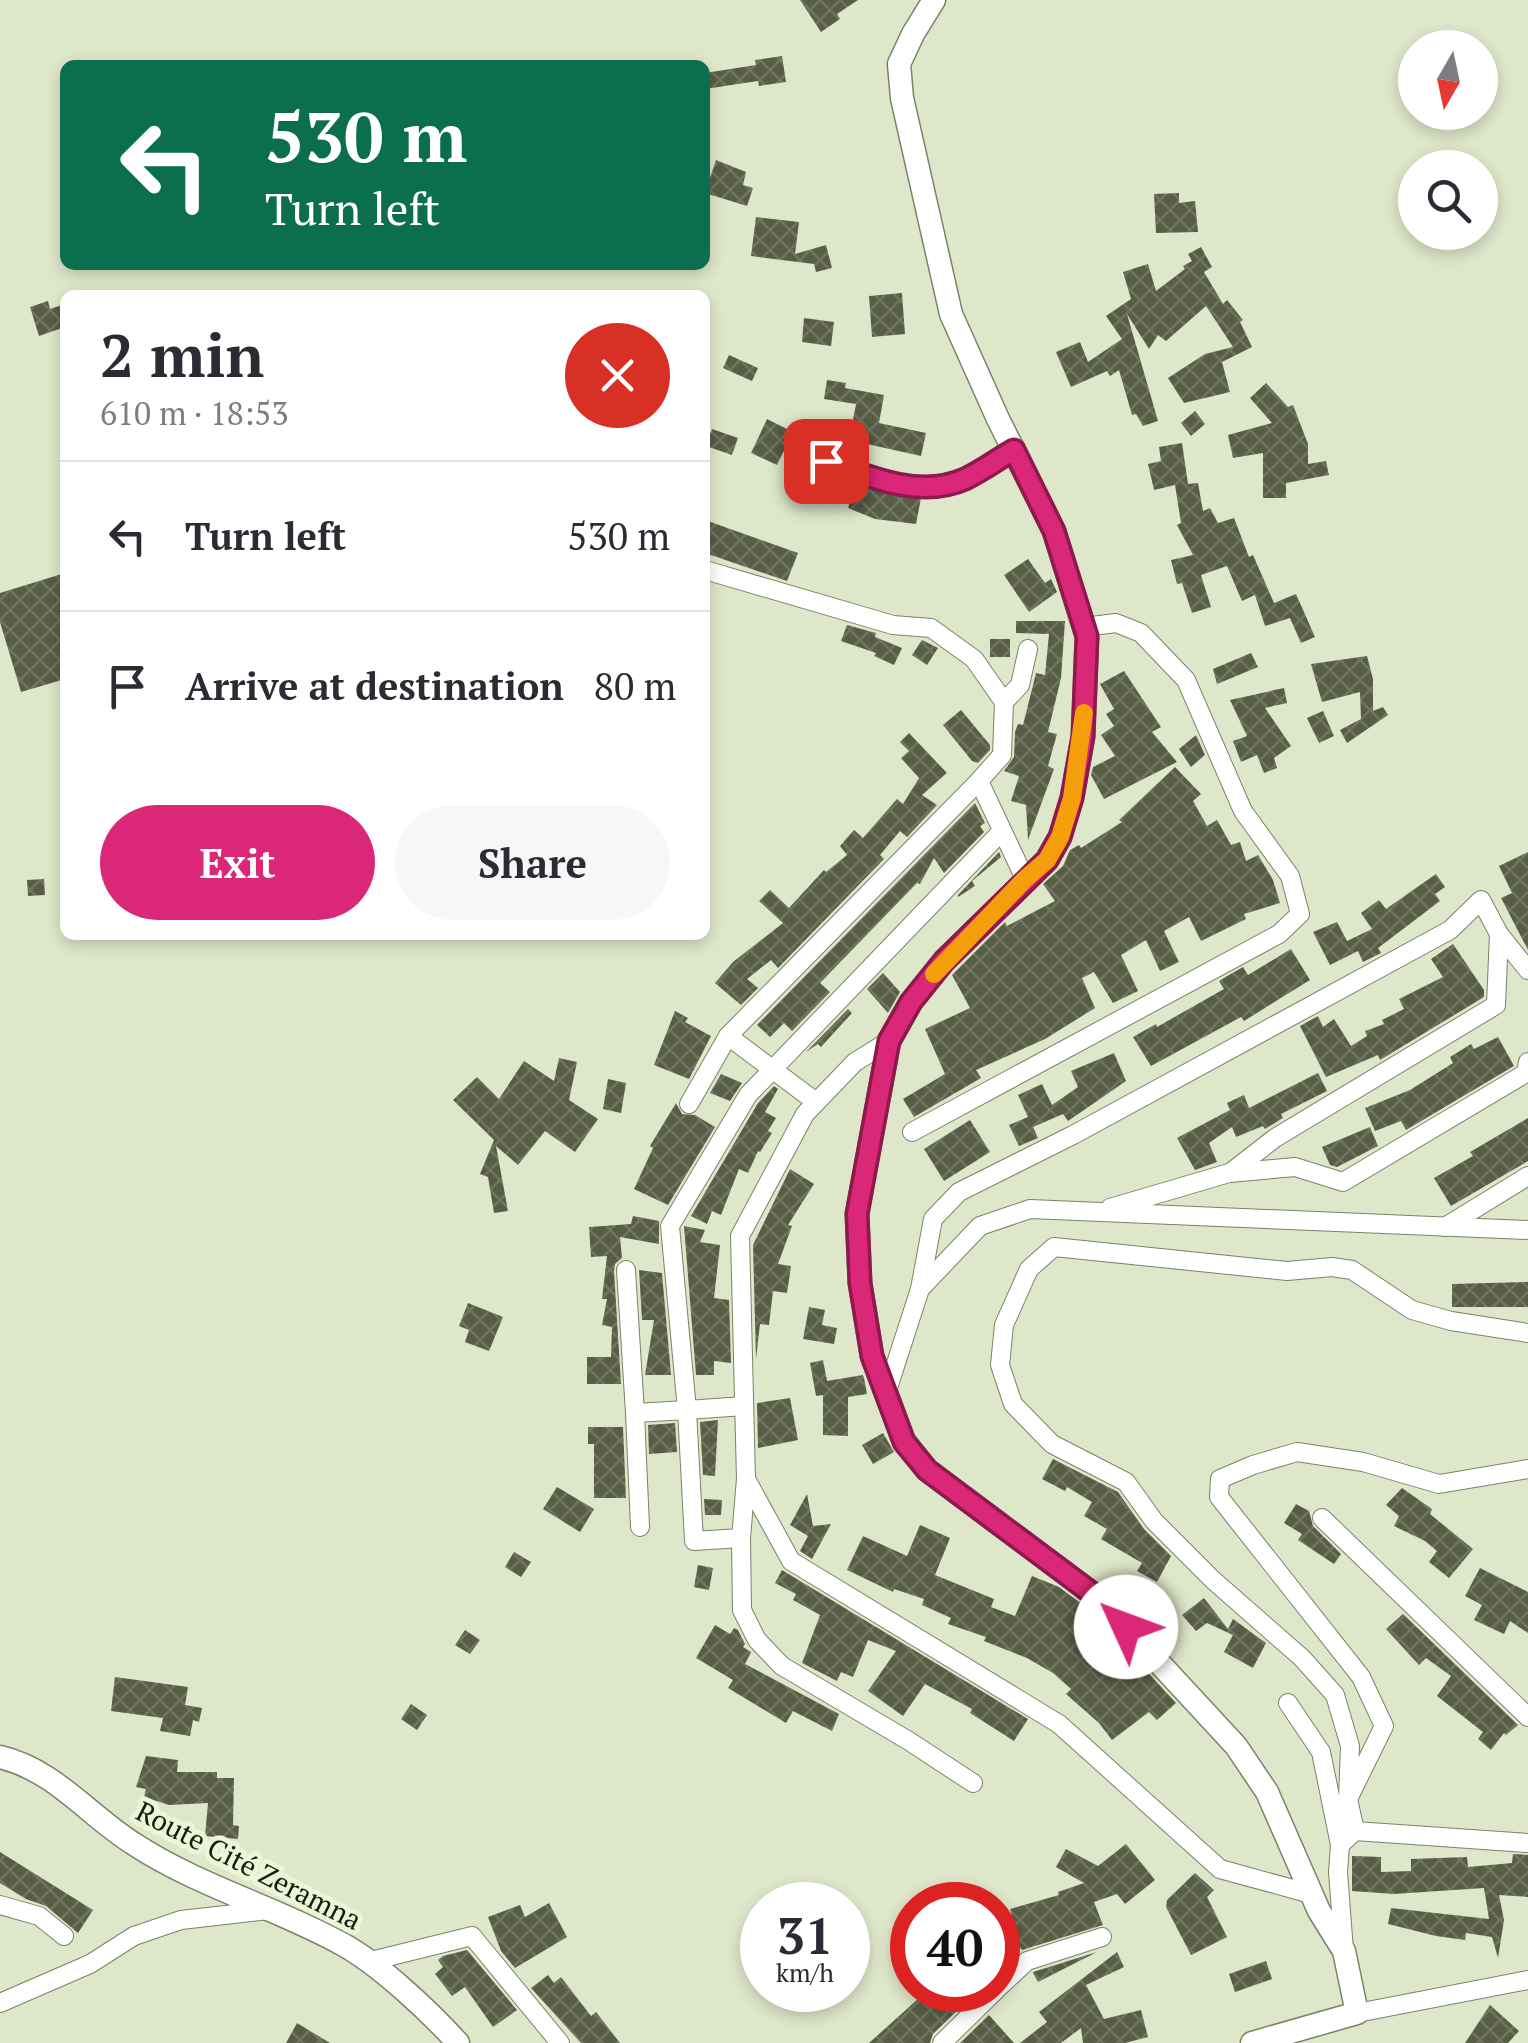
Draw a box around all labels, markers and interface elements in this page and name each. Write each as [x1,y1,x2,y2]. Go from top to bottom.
north arrow [1398,30,1498,130]
map controls [1398,30,1498,250]
text: 530 m [265,89,467,182]
icon: left [100,100,230,230]
button: search [1398,150,1498,250]
text: Turn left [265,178,440,238]
text: 2 min [100,315,264,394]
button: close [565,323,670,428]
text: 610 m · 18:53 [100,392,288,434]
pin [784,419,869,504]
icon: arrive [799,434,854,489]
icon: left [100,509,155,564]
text: Turn left [185,511,346,561]
text: 530 m [567,511,670,561]
icon: arrive [100,659,155,714]
text: Arrive at destination [185,661,564,711]
text: 80 m [594,661,676,711]
button: Exit [100,805,375,920]
button: Share [395,805,670,920]
position arrow [1074,1575,1178,1679]
street label: Route Cité Zeramna [130,1792,368,1938]
speed limit sign: 40 [890,1882,1020,2012]
text: 31 [777,1902,833,1968]
text: km/h [776,1956,834,1989]

